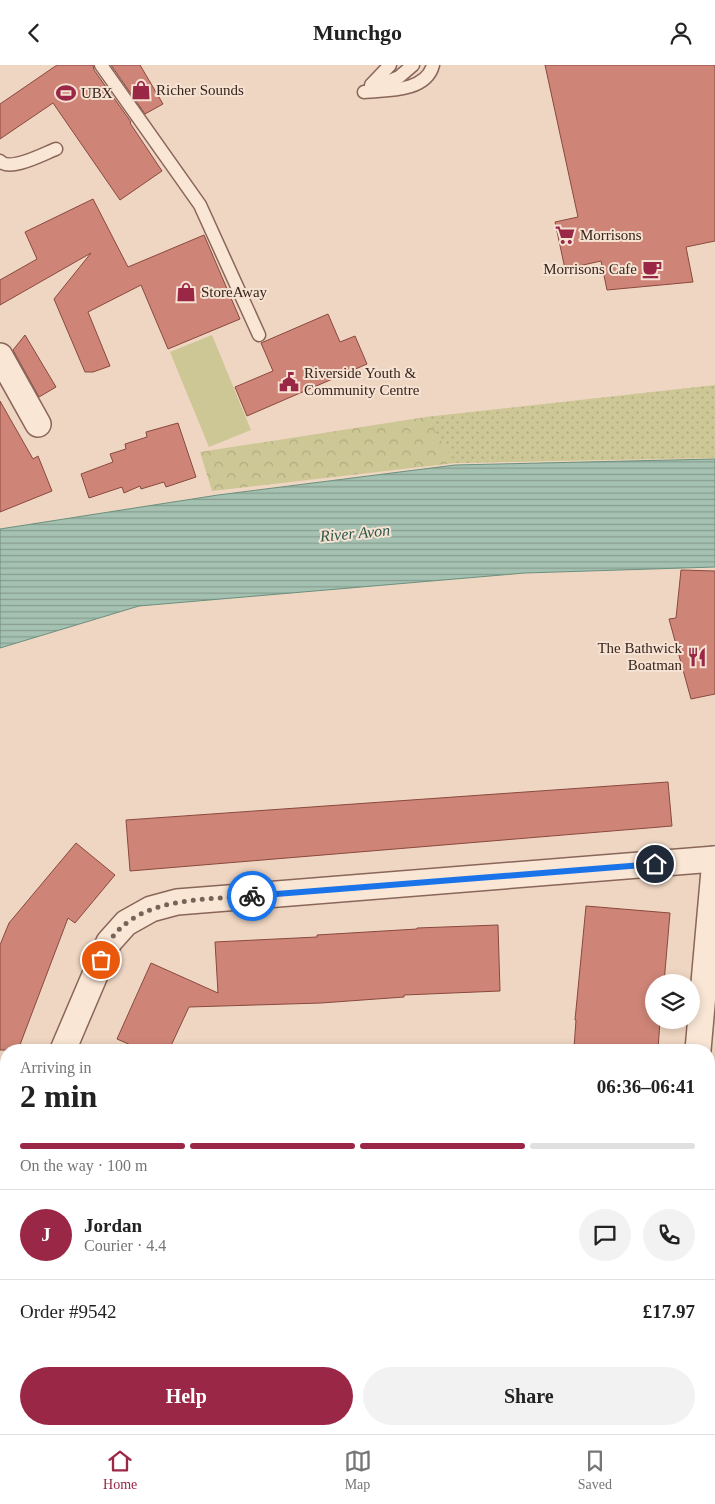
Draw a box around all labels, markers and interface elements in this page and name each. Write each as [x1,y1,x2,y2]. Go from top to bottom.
icon: back [20,19,48,47]
icon: person [667,19,695,47]
text: Munchgo [313,20,402,45]
shop icon: Richer Sounds [130,79,152,101]
sports icon: UBX [55,82,77,104]
place label: Richer Sounds [156,82,244,98]
place label: UBX [81,85,113,101]
supermarket icon: Morrisons [554,224,576,246]
place label: Morrisons [580,227,642,243]
cafe icon: Morrisons Cafe [641,258,663,280]
place label: Morrisons Cafe [543,261,637,277]
shop icon: StoreAway [175,281,197,303]
place label: StoreAway [201,284,268,300]
place label: Riverside Youth & Community Centre [304,365,420,398]
public building icon: Riverside Youth & Community Centre [278,371,300,393]
water label: River Avon [318,521,391,545]
place label: The Bathwick Boatman [597,640,682,673]
restaurant icon: The Bathwick Boatman [686,646,708,668]
pin [634,843,676,885]
icon: home [641,850,669,878]
courier [227,871,277,921]
icon: bike [238,882,266,910]
pin [80,939,122,981]
icon: bag [87,946,115,974]
map controls [645,974,700,1029]
button: layers [645,974,700,1029]
text: Arriving in [20,1059,92,1076]
text: 06:36–06:41 [597,1076,695,1097]
text: 2 min [20,1078,97,1114]
text: On the way · 100 m [20,1157,148,1174]
button: chat [579,1209,631,1261]
button: phone [643,1209,695,1261]
text: Jordan [84,1215,142,1236]
text: J [41,1224,51,1245]
text: Courier · 4.4 [84,1237,166,1254]
text: Order #9542 [20,1301,117,1322]
text: £17.97 [643,1301,695,1322]
button: Help [20,1367,353,1425]
button: Share [363,1367,695,1425]
tab: Home [103,1447,137,1493]
tab: Map [344,1447,372,1493]
tab: Saved [578,1447,612,1493]

